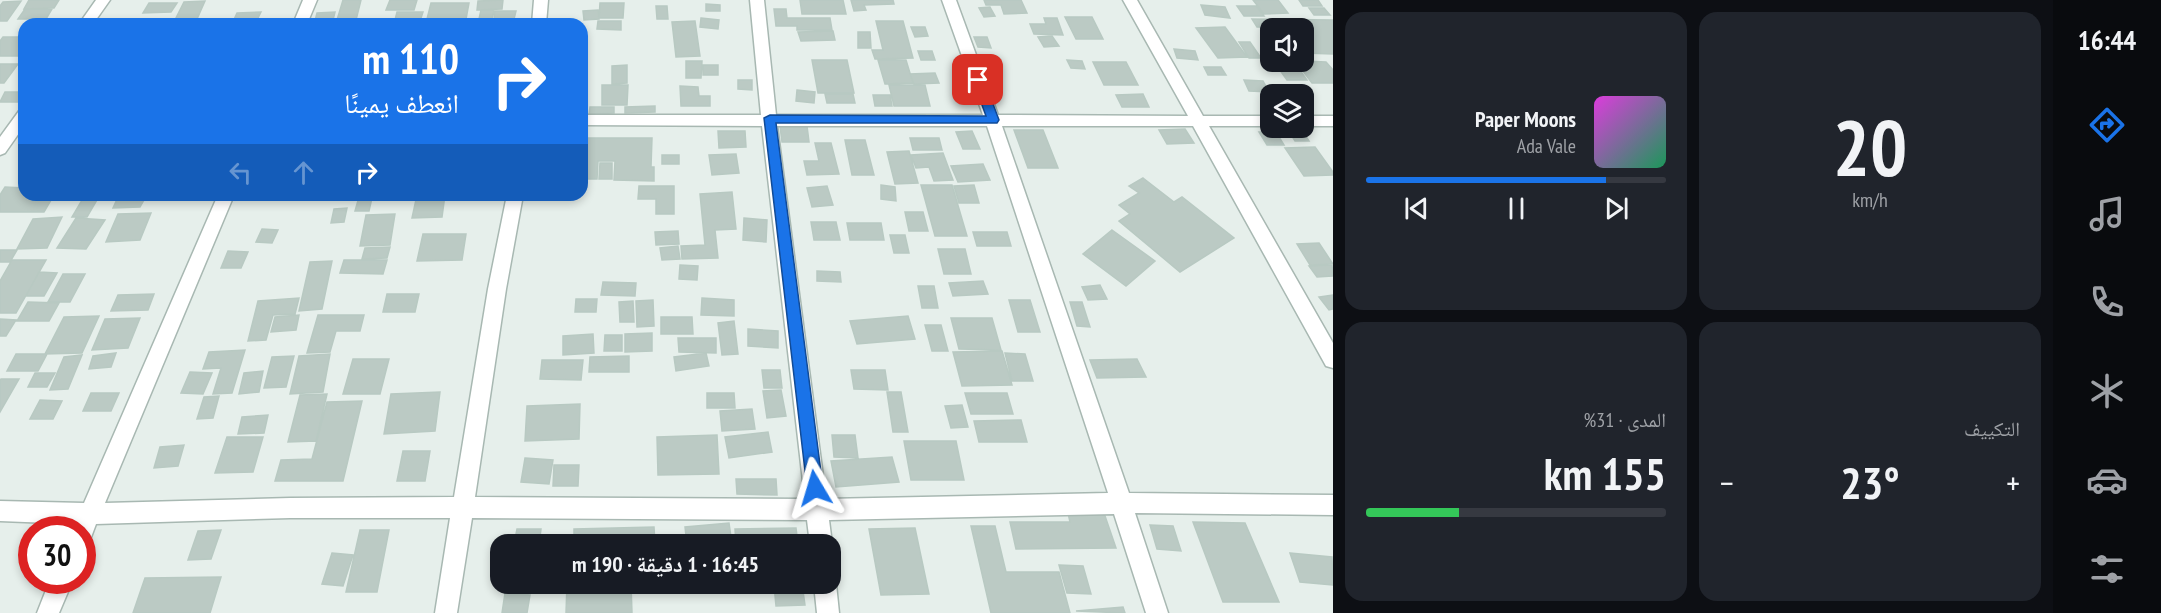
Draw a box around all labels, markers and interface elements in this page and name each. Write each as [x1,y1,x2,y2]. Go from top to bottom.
map controls [1260,18,1314,138]
button: sound [1260,18,1314,72]
text: 16:44 [2078,23,2136,57]
text: 110 m [362,31,459,86]
icon: right [480,42,558,120]
pin [952,54,1003,105]
icon: arrive [961,63,994,96]
button: layers [1260,84,1314,138]
text: انعطف يمينًا [344,86,459,120]
text: 20 [1833,97,1907,198]
icon: directions [2086,104,2128,146]
text: Paper Moons [1475,105,1576,133]
text: Ada Vale [1517,133,1576,159]
icon: left [224,156,257,189]
icon: ahead [287,156,320,189]
icon: right [350,156,383,189]
text: km/h [1852,187,1888,213]
icon: previous [1400,192,1433,225]
icon: pause [1500,192,1533,225]
icon: next [1600,192,1633,225]
icon: music [2086,193,2128,235]
icon: phone [2086,281,2128,323]
icon: climate [2086,370,2128,412]
text: المدى · 31% [1583,407,1666,433]
text: التكييف [1964,416,2020,442]
text: 155 km [1544,444,1666,502]
text: 23° [1840,453,1900,511]
position arrow [783,456,847,520]
icon: car [2086,459,2128,501]
text: − [1720,461,1734,504]
text: + [2006,461,2020,504]
speed limit sign: 30 [18,516,96,594]
icon: filters [2086,548,2128,590]
text: 16:45 · 1 دقيقة · 190 m [572,550,759,578]

